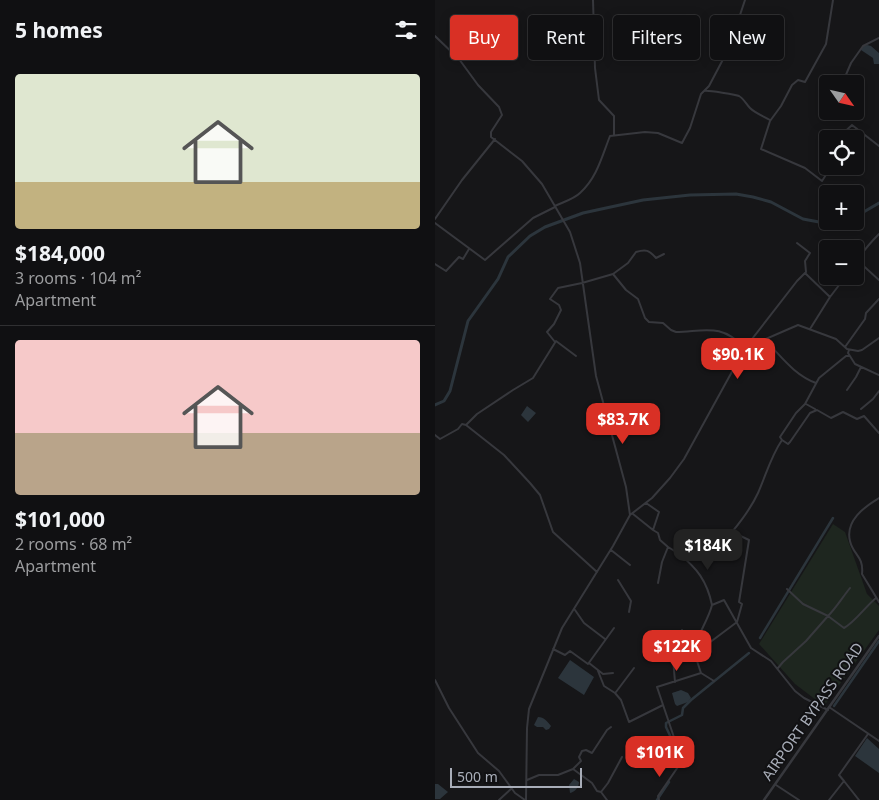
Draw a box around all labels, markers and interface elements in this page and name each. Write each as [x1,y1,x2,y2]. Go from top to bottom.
chip: Buy [450,15,518,60]
chip: Rent [528,15,603,60]
chip: Filters [613,15,700,60]
chip: New [710,15,784,60]
text: 5 homes [15,16,103,44]
icon: filters [392,16,420,44]
north arrow [819,75,864,120]
map controls [819,75,864,285]
icon: home [173,107,263,197]
button: locate [819,130,864,175]
button: + [819,185,864,230]
text: $184,000 [15,239,105,267]
button: − [819,240,864,285]
text: 3 rooms · 104 m² [15,267,141,289]
text: Apartment [15,289,96,311]
pin: $90.1K [697,338,779,380]
text: $90.1K [712,343,764,365]
icon: home [173,372,263,462]
pin: $83.7K [582,402,664,445]
text: $83.7K [597,408,649,430]
text: $101,000 [15,505,105,533]
pin: $184K [673,528,743,571]
text: 2 rooms · 68 m² [15,533,132,555]
text: $184K [684,534,732,556]
text: Apartment [15,555,96,577]
pin: $122K [642,630,712,672]
text: $122K [653,635,701,657]
street label: AIRPORT BYPASS ROAD [757,638,867,784]
pin: $101K [625,736,695,778]
text: $101K [636,741,684,763]
scale bar [450,765,583,788]
text: 500 m [457,767,498,786]

